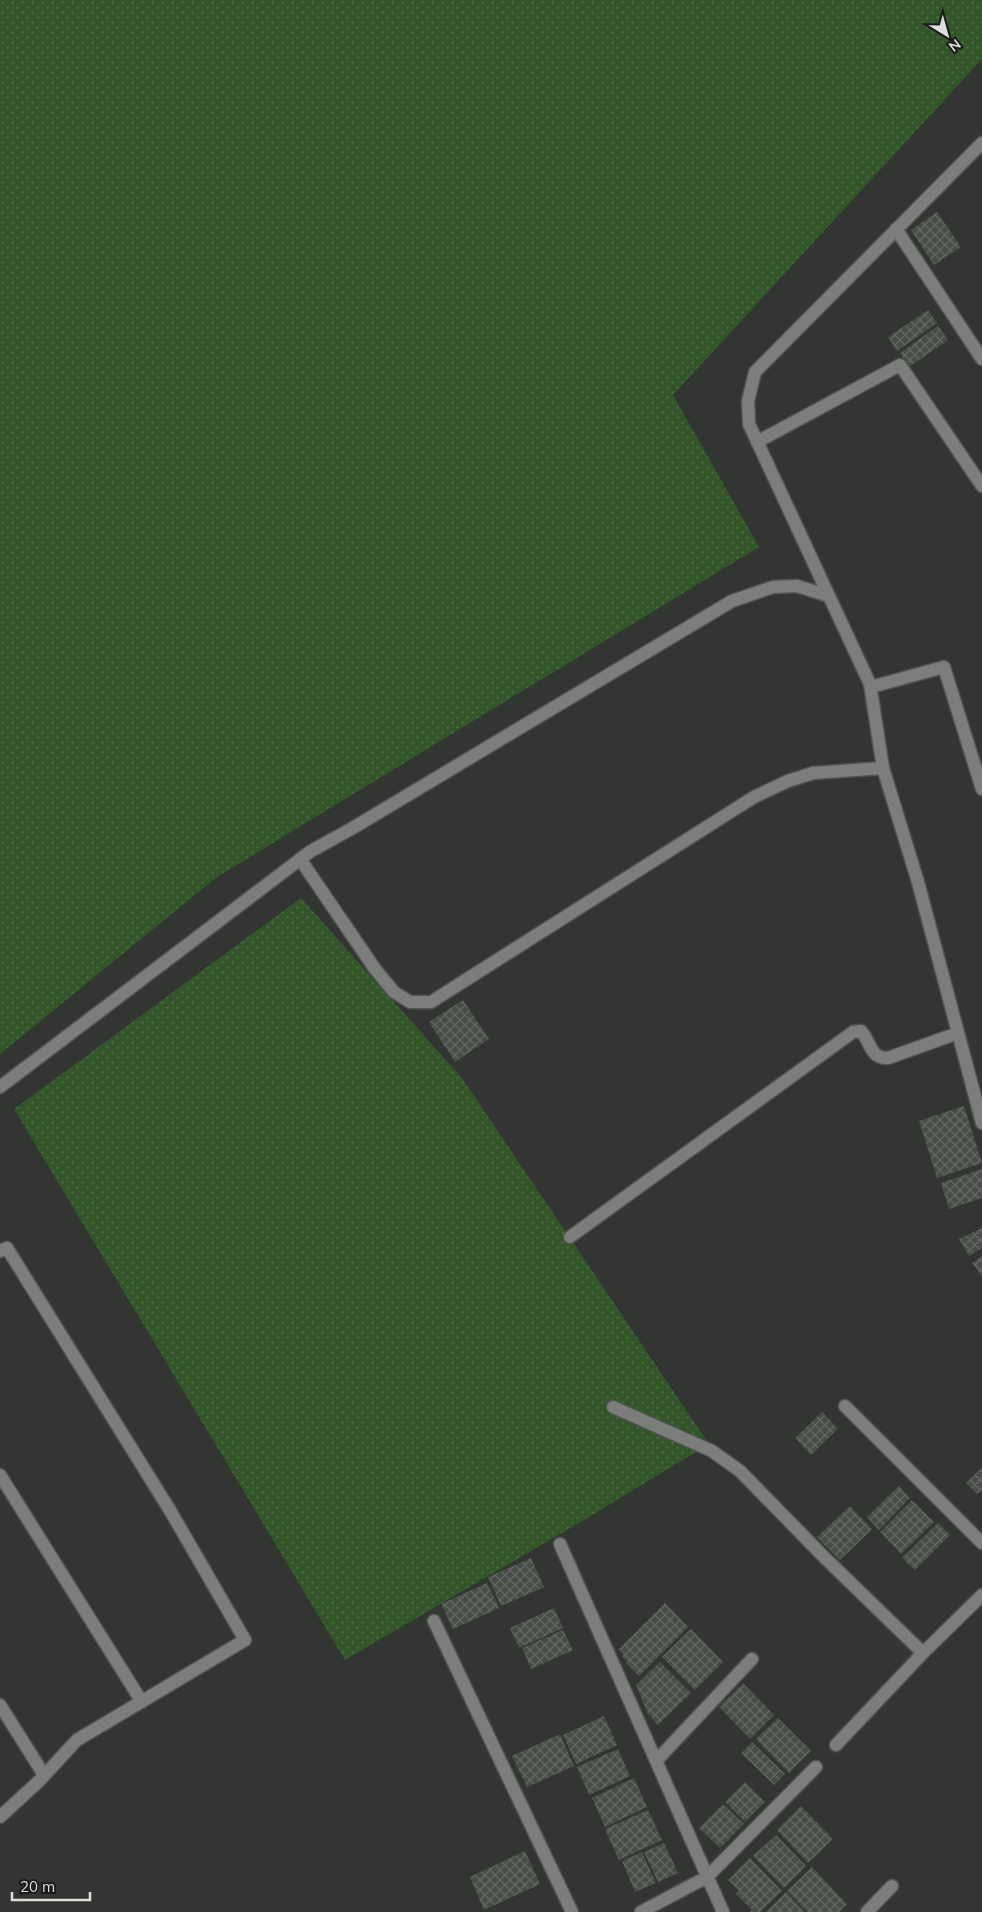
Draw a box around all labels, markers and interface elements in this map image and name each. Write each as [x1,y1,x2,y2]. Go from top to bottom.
north arrow [922,10,972,60]
text: N [945,35,964,56]
scale bar [12,1870,90,1902]
text: 20 m [20,1877,55,1896]

